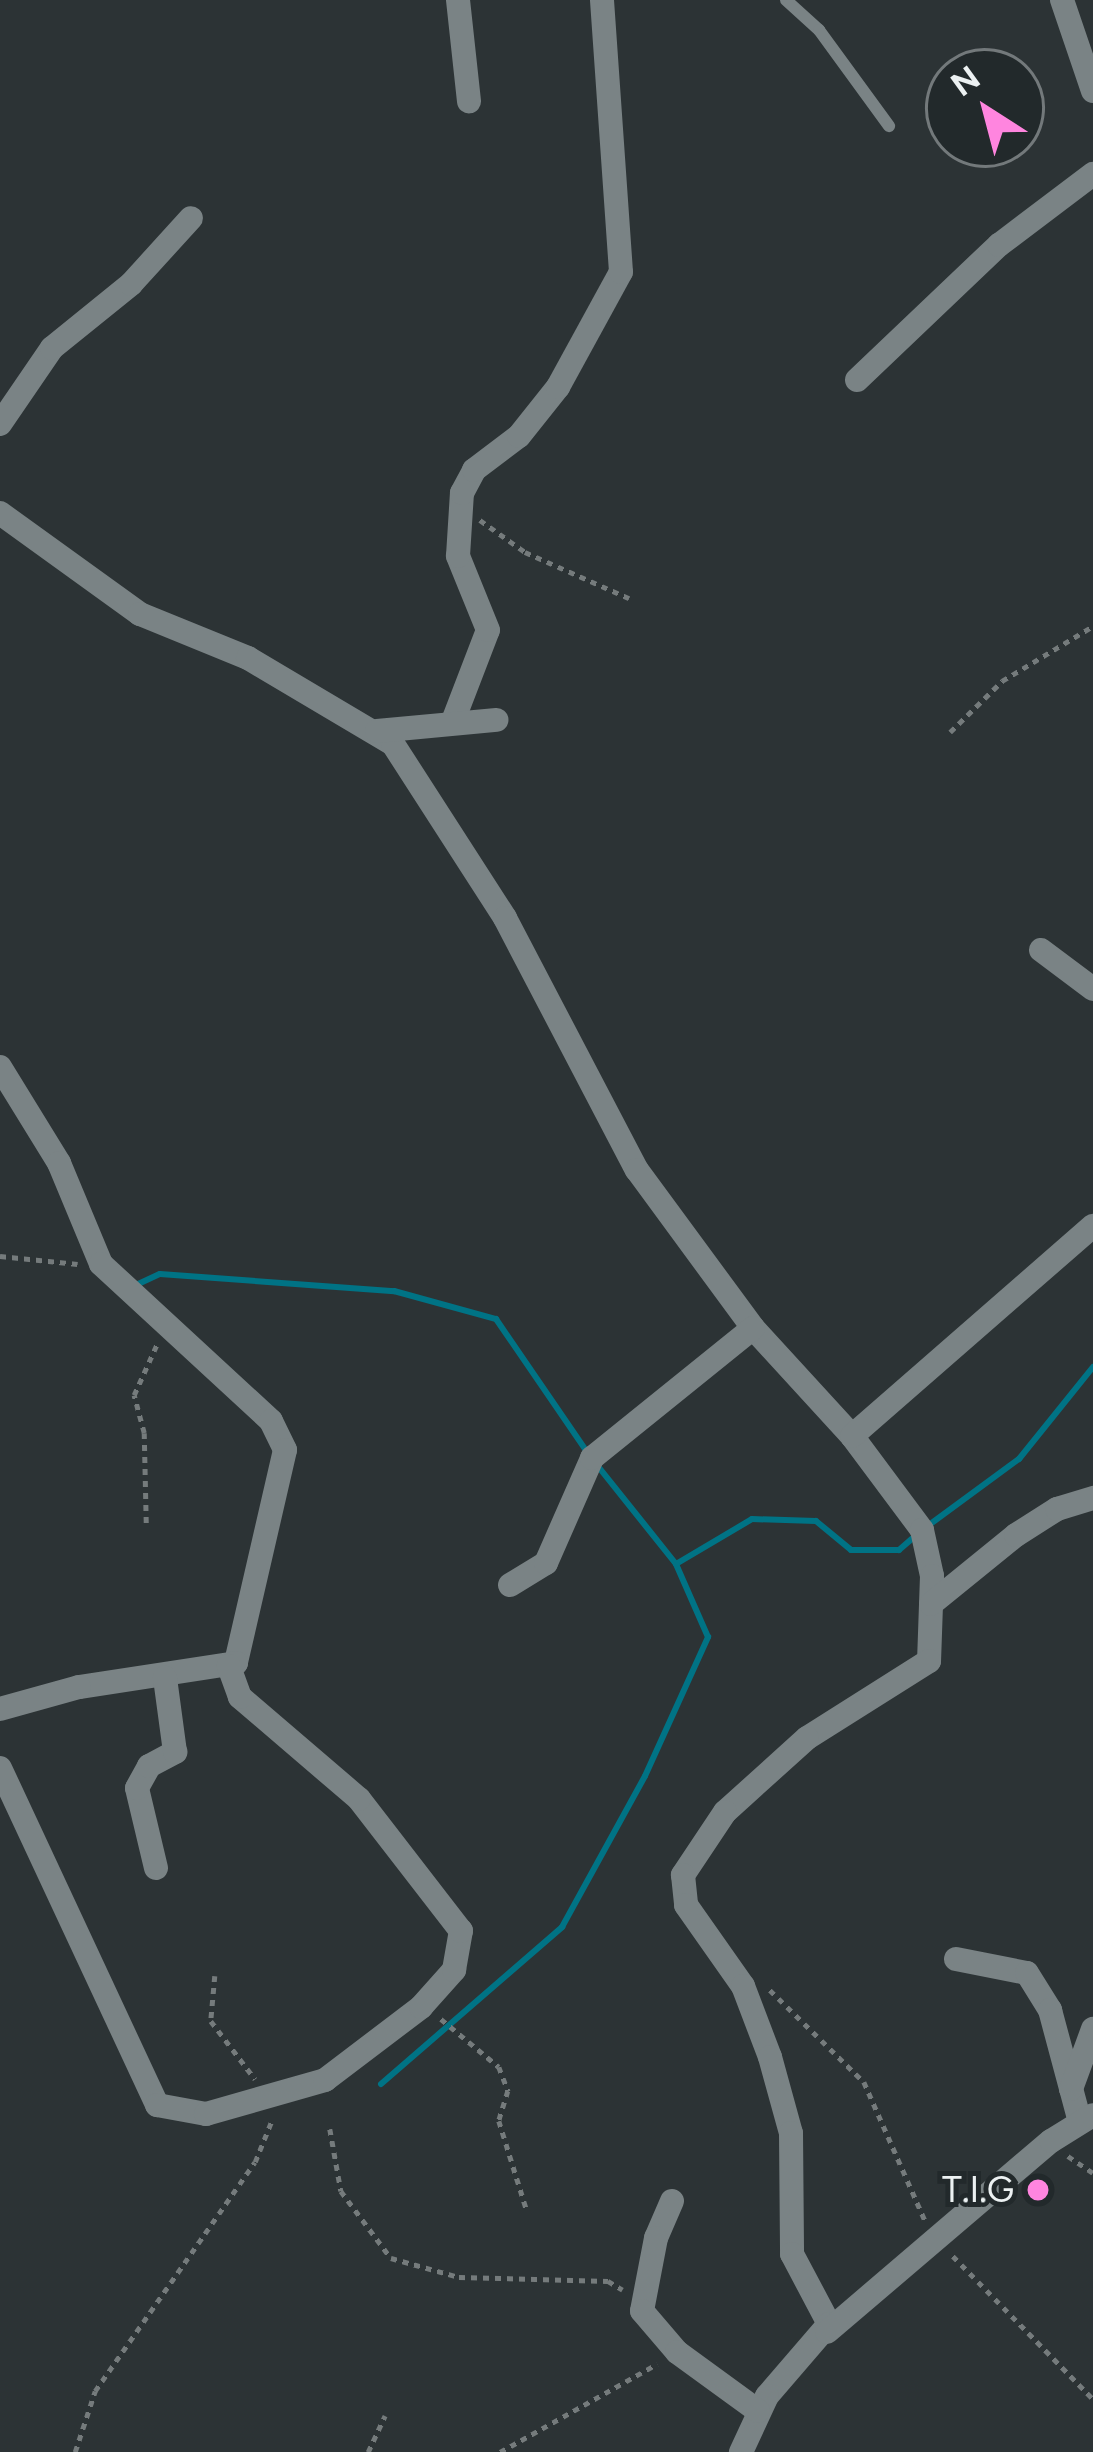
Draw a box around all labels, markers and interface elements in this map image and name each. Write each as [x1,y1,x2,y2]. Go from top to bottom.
north arrow [925,48,1045,168]
text: N [944,58,987,104]
place label: T.I.G [942,2168,1014,2212]
marker: T.I.G [1025,2177,1051,2203]

